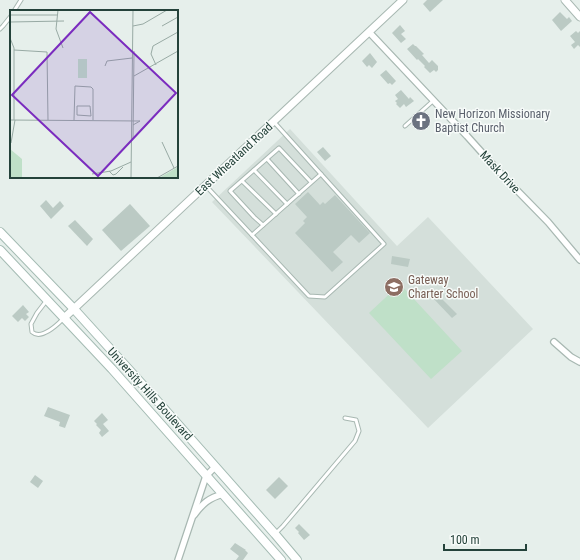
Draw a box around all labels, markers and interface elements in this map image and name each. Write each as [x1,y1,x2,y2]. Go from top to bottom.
inset map [10,10,178,178]
place label: New Horizon Missionary Baptist Church [435,107,550,135]
church icon: New Horizon Missionary Baptist Church [410,110,432,132]
street label: East Wheatland Road [192,120,276,198]
street label: Mask Drive [477,148,523,196]
place label: Gateway Charter School [408,273,478,301]
school or university icon: Gateway Charter School [383,276,405,298]
street label: University Hills Boulevard [105,345,195,443]
scale bar [444,526,526,552]
text: 100 m [450,533,480,547]

